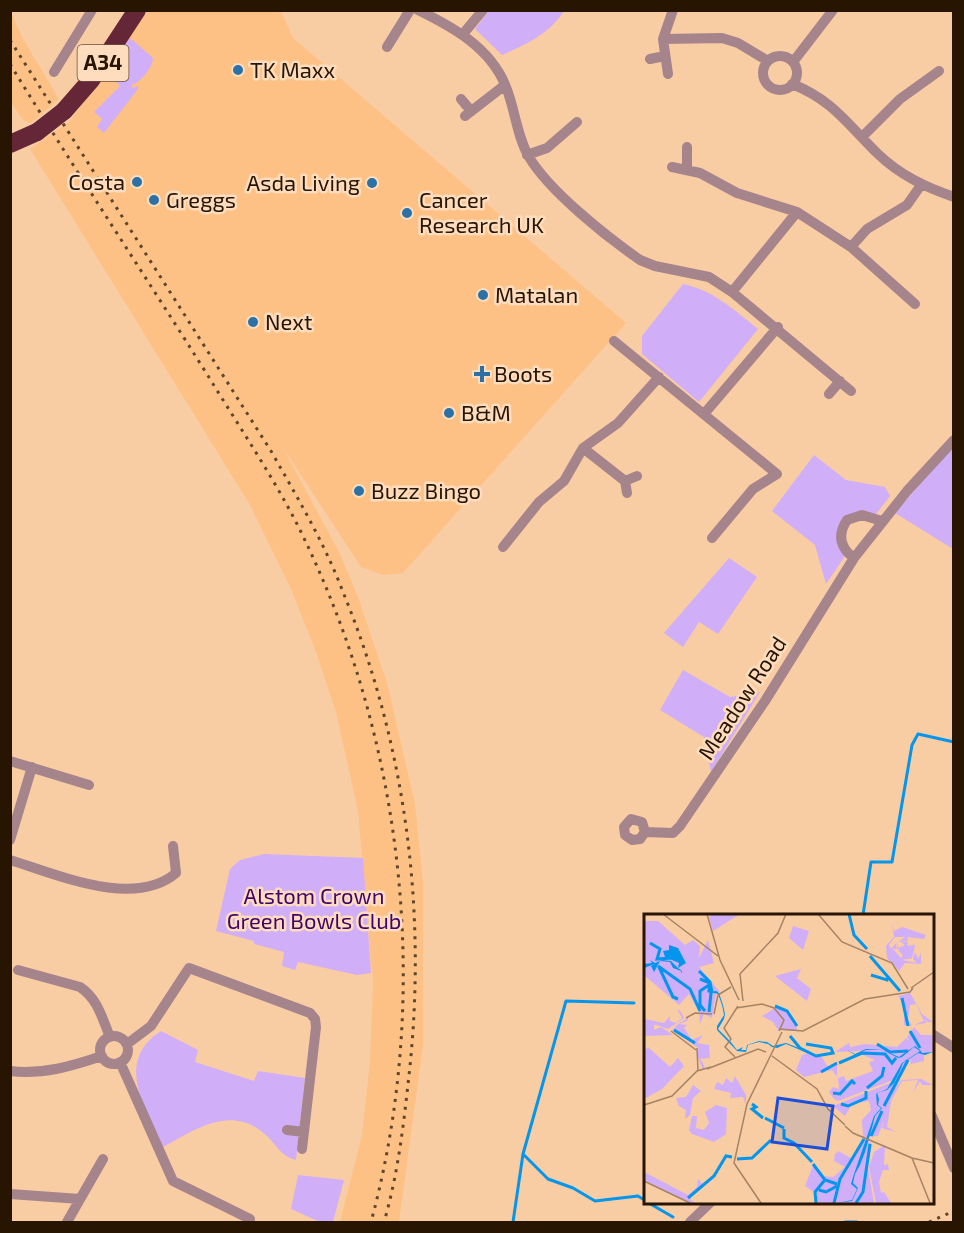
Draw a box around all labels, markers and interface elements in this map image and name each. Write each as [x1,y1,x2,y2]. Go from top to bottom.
road number: A34 [78,45,128,81]
place label: TK Maxx [250,56,335,82]
marker: TK Maxx [231,63,245,77]
place label: Costa [68,168,125,194]
place label: Asda Living [247,169,360,195]
marker: Costa [130,175,144,189]
marker: Asda Living [365,176,379,190]
place label: Greggs [166,186,236,212]
place label: Cancer Research UK [419,186,544,237]
marker: Greggs [147,193,161,207]
marker: Cancer Research UK [400,206,414,220]
place label: Matalan [495,281,578,307]
marker: Matalan [476,288,490,302]
place label: Next [265,308,312,334]
marker: Next [246,315,260,329]
place label: Boots [494,360,552,386]
marker: Boots [475,367,489,381]
place label: B&M [461,399,511,425]
marker: B&M [442,406,456,420]
place label: Buzz Bingo [371,477,481,503]
marker: Buzz Bingo [352,484,366,498]
street label: Meadow Road [692,631,791,764]
park label: Alstom Crown Green Bowls Club [227,882,401,933]
inset map [644,914,934,1203]

